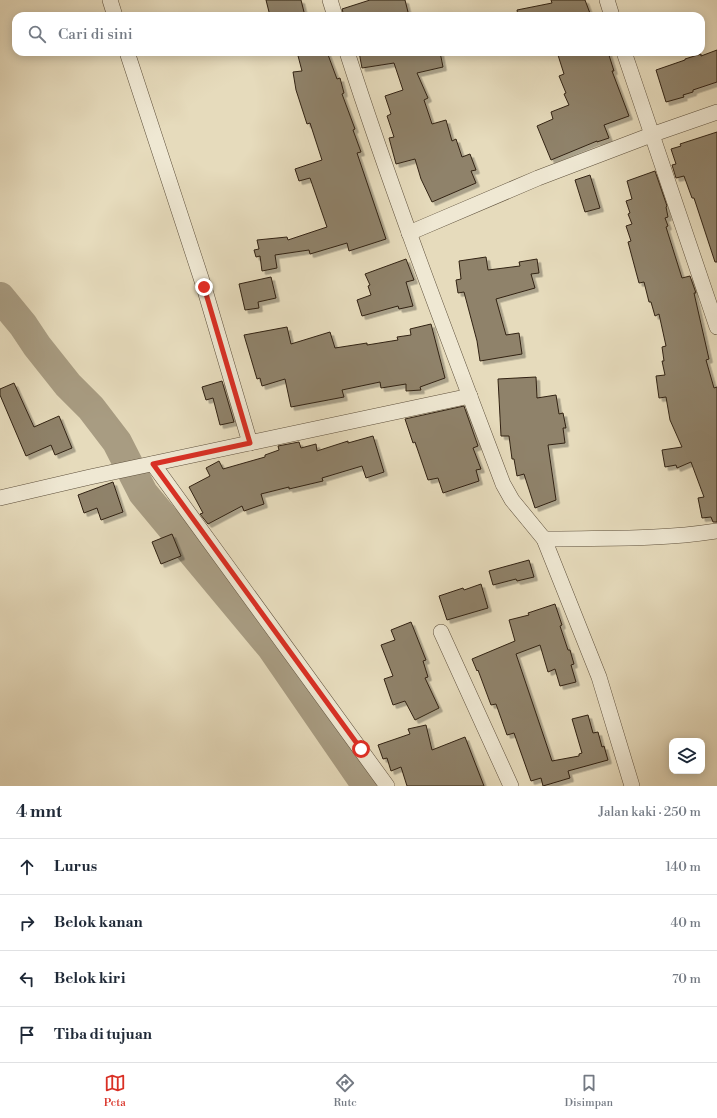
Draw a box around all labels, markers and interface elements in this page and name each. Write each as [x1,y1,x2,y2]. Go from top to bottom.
search box [12,12,705,56]
icon: search [26,23,48,45]
text: Cari di sini [58,25,133,44]
route end [195,278,213,296]
map controls [669,738,705,774]
button: layers [669,738,705,774]
route start [352,740,370,758]
text: 4 mnt [16,801,62,823]
text: Jalan kaki · 250 m [598,804,701,820]
icon: ahead [16,856,38,878]
text: Lurus [54,857,97,876]
text: 140 m [665,859,701,875]
icon: right [16,912,38,934]
text: Belok kanan [54,913,143,932]
text: 40 m [671,915,701,931]
icon: left [16,968,38,990]
text: Belok kiri [54,969,125,988]
text: 70 m [672,971,701,987]
icon: arrive [16,1024,38,1046]
text: Tiba di tujuan [54,1025,152,1044]
tab: Peta [104,1072,126,1110]
tab: Rute [334,1072,357,1110]
tab: Disimpan [564,1072,613,1110]

